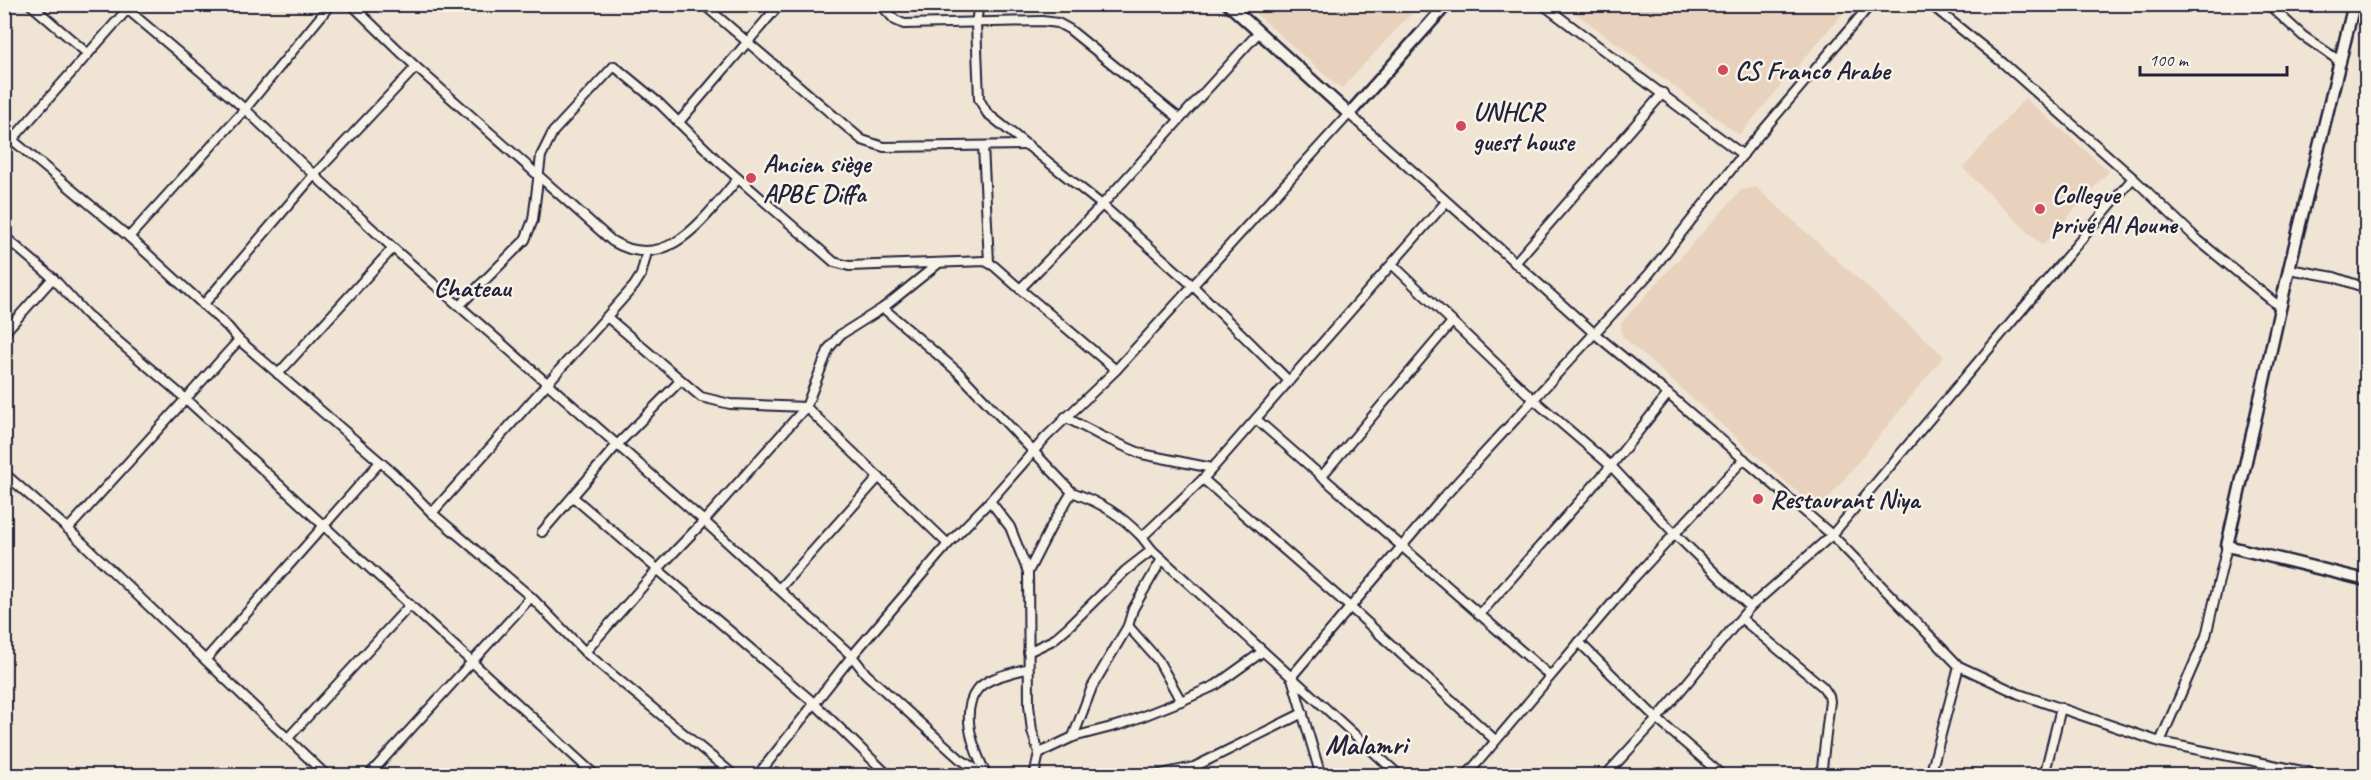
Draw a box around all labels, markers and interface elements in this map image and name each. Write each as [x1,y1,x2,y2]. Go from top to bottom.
scale bar [2140,39,2287,77]
text: 100 m [2149,49,2190,71]
place label: CS Franco Arabe [1735,54,1892,87]
marker: CS Franco Arabe [1716,63,1730,77]
place label: UNHCR guest house [1473,95,1576,158]
marker: UNHCR guest house [1454,119,1468,133]
place label: Ancien siège APBE Diffa [763,147,872,210]
marker: Ancien siège APBE Diffa [744,171,758,185]
place label: Collegue privé Al Aoune [2052,178,2179,241]
marker: Collegue privé Al Aoune [2033,202,2047,216]
district label: Chateau [434,270,512,304]
place label: Restaurant Niya [1770,483,1921,516]
marker: Restaurant Niya [1751,492,1765,506]
district label: Malamri [1325,727,1411,762]

